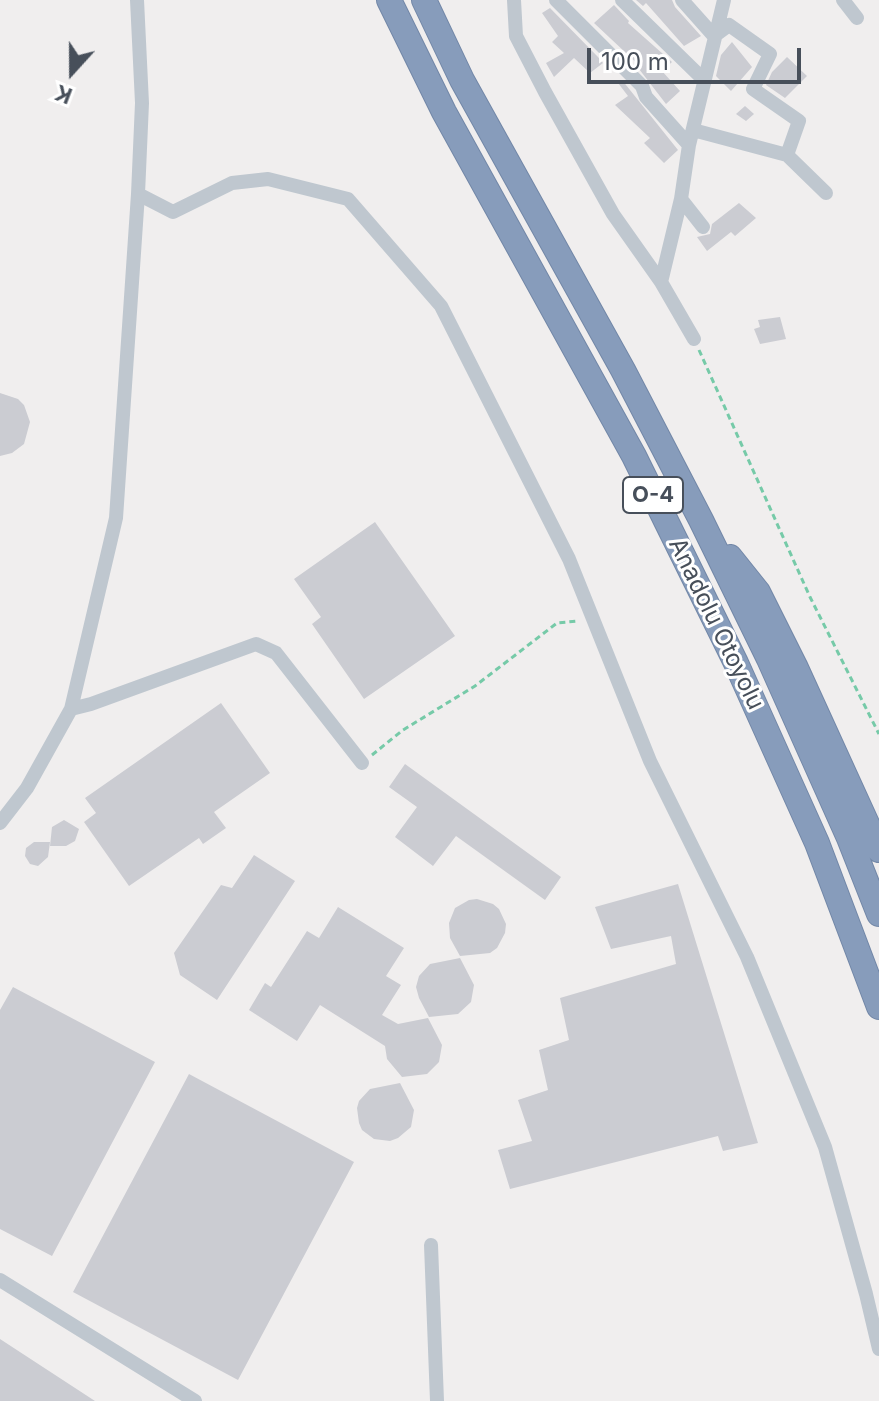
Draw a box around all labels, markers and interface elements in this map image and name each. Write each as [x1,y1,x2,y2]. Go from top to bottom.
north arrow [32,32,112,112]
scale bar [591,32,805,82]
text: 100 m [601,47,669,76]
text: K [51,79,75,109]
road number: O-4 [623,477,683,513]
street label: Anadolu Otoyolu [662,533,770,715]

